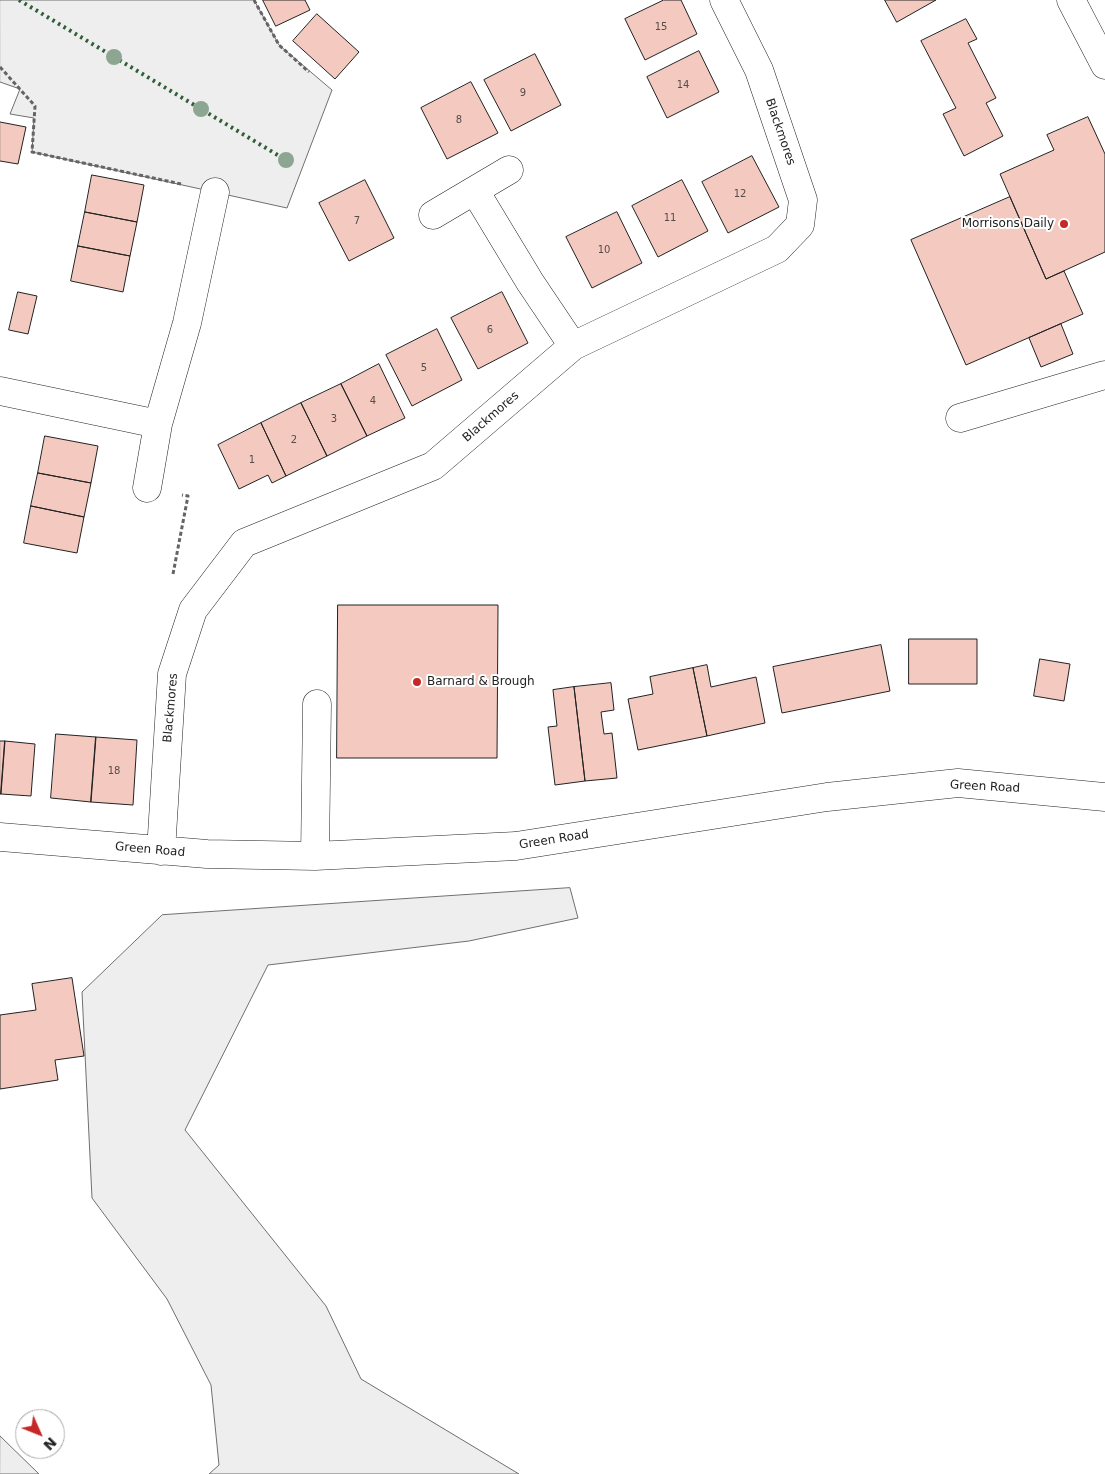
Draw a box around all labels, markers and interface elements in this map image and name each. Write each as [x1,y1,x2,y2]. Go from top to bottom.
house number: 15 [655,21,667,33]
house number: 14 [677,79,689,91]
house number: 9 [520,87,526,99]
street label: Blackmores [762,97,798,167]
house number: 8 [456,114,462,126]
house number: 12 [734,188,746,200]
house number: 11 [664,212,676,224]
house number: 7 [354,215,360,227]
place label: Morrisons Daily [962,217,1054,231]
marker: Morrisons Daily [1058,218,1070,230]
house number: 10 [598,244,610,256]
house number: 6 [487,324,493,336]
house number: 5 [421,362,427,374]
street label: Blackmores [460,389,522,445]
house number: 4 [370,395,376,407]
house number: 3 [331,413,337,425]
house number: 2 [291,434,297,446]
house number: 1 [249,454,255,466]
street label: Blackmores [161,673,181,743]
place label: Barnard & Brough [427,675,535,689]
marker: Barnard & Brough [411,676,423,688]
house number: 18 [108,765,120,777]
street label: Green Road [950,778,1020,796]
street label: Green Road [518,827,590,853]
street label: Green Road [114,840,186,860]
north arrow [15,1409,65,1459]
text: N [40,1434,60,1453]

